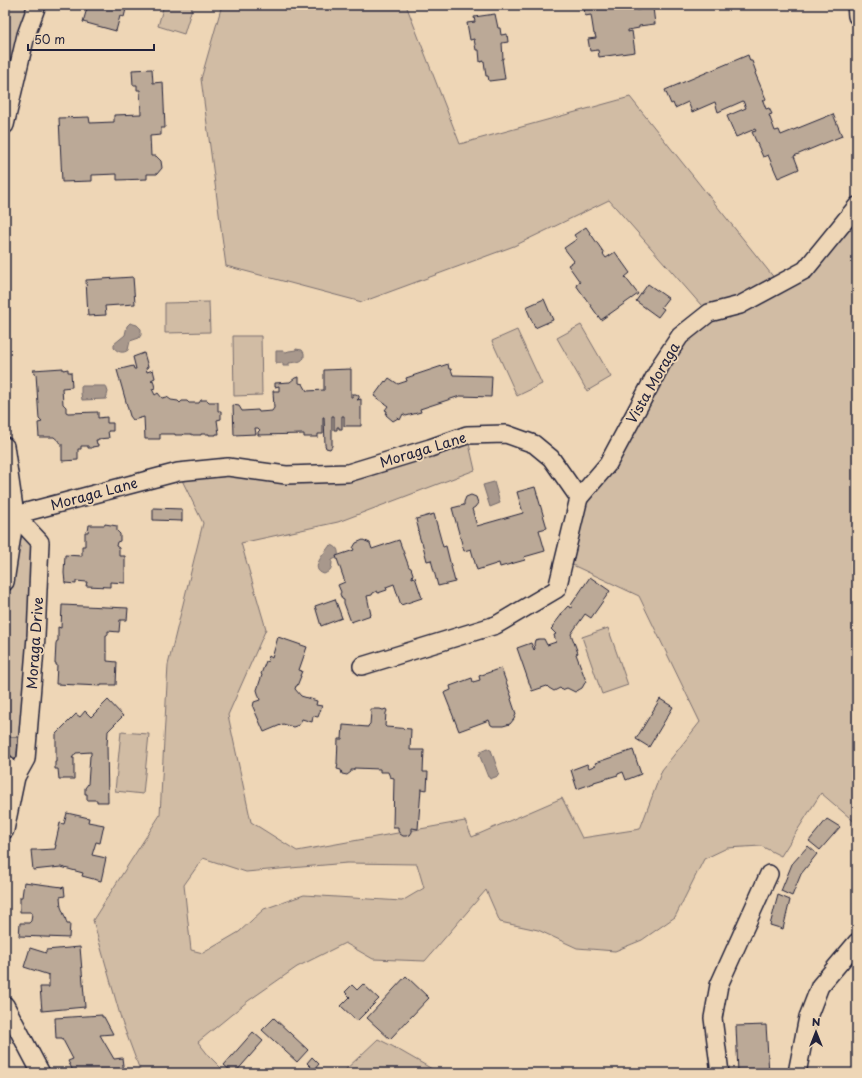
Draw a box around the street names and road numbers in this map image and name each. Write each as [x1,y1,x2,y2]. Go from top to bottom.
street label: Vista Moraga [621,338,684,427]
street label: Moraga Lane [377,426,469,473]
street label: Moraga Lane [48,472,140,515]
street label: Moraga Drive [21,596,48,690]

